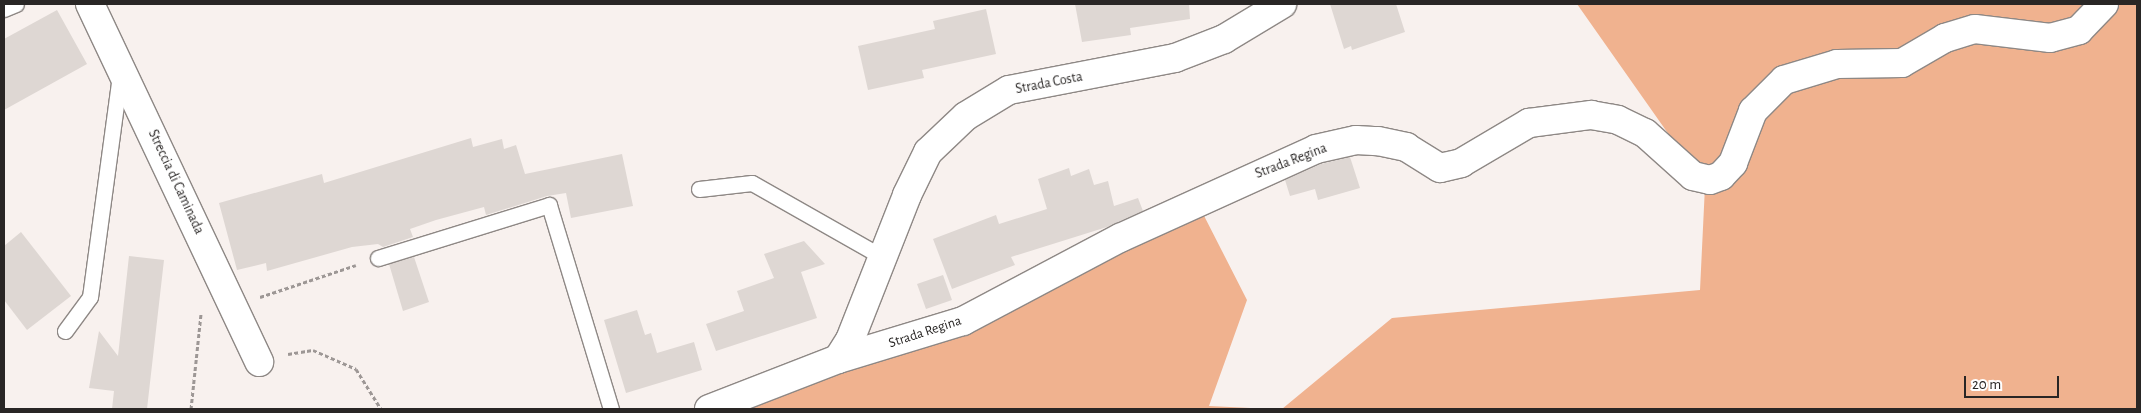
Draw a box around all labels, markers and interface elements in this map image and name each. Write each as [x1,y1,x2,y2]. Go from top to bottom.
street label: Strada Costa [1014,68,1084,98]
street label: Streccia di Caminada [144,127,208,237]
street label: Strada Regina [1253,140,1329,182]
street label: Strada Regina [887,312,963,352]
scale bar [1966,366,2061,398]
text: 20 m [1972,377,2001,392]

